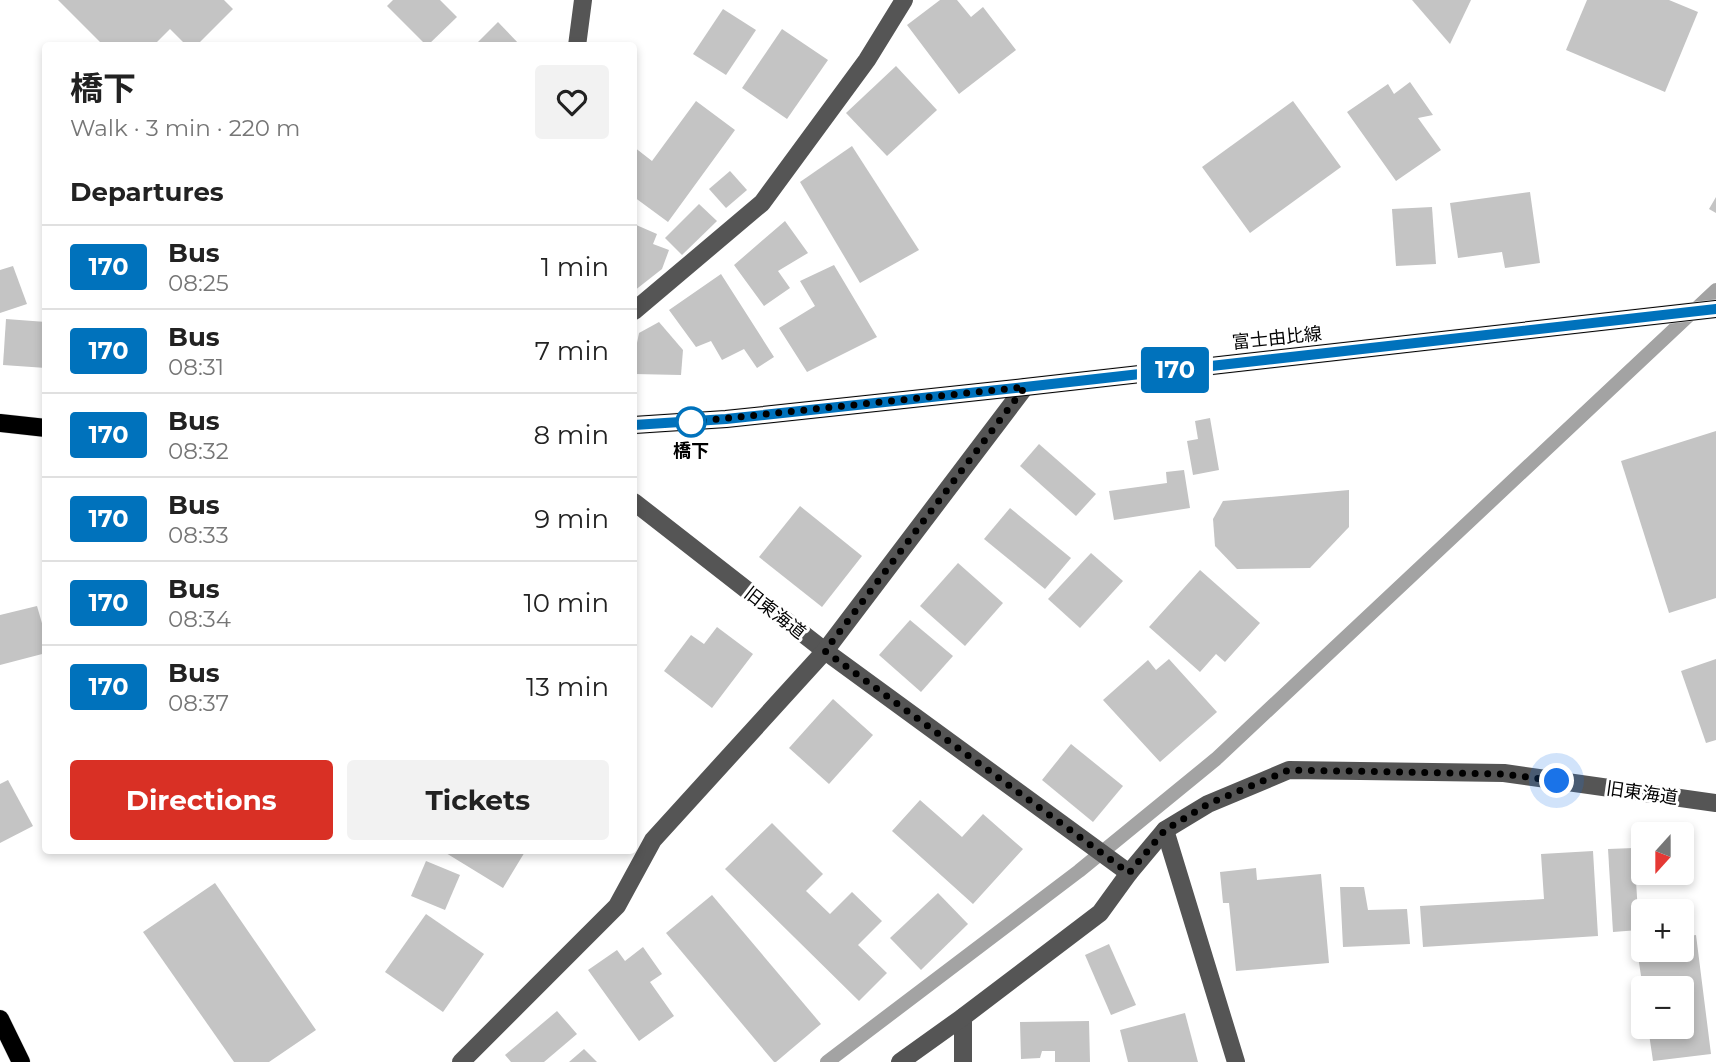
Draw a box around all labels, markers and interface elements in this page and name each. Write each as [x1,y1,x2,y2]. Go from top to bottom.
button: heart [535,65,609,139]
text: 橋下 [70,68,136,108]
text: Walk · 3 min · 220 m [70,114,300,142]
text: Departures [70,176,224,208]
text: Bus [168,237,220,269]
text: 1 min [541,251,609,283]
text: 170 [88,252,129,281]
text: 08:25 [168,269,229,297]
text: Bus [168,321,220,353]
street label: 富士由比線 [1231,322,1323,354]
text: 7 min [535,335,609,367]
text: 170 [88,336,129,365]
line badge: 170 [1135,347,1215,393]
text: 08:31 [168,353,224,381]
text: 170 [1155,355,1195,384]
text: Bus [168,405,220,437]
marker: 橋下 [676,407,706,437]
text: 8 min [533,419,609,451]
text: 170 [88,420,129,449]
text: 08:32 [168,437,229,465]
place label: 橋下 [673,440,709,462]
text: Bus [168,489,220,521]
text: 9 min [534,503,609,535]
text: 170 [88,504,129,533]
text: 08:33 [168,521,229,549]
text: Bus [168,573,220,605]
street label: 旧東海道 [740,582,810,644]
text: 10 min [523,587,609,619]
text: 170 [88,588,129,617]
text: 08:34 [168,605,231,633]
text: Bus [168,657,220,689]
text: 13 min [526,671,609,703]
text: 170 [88,672,129,701]
text: 08:37 [168,689,229,717]
button: Directions [70,760,333,840]
button: Tickets [347,760,609,840]
your location [1539,763,1574,798]
street label: 旧東海道 [1605,777,1679,809]
north arrow [1631,822,1694,886]
map controls [1631,822,1694,1039]
button: + [1631,899,1694,962]
button: − [1631,976,1694,1039]

